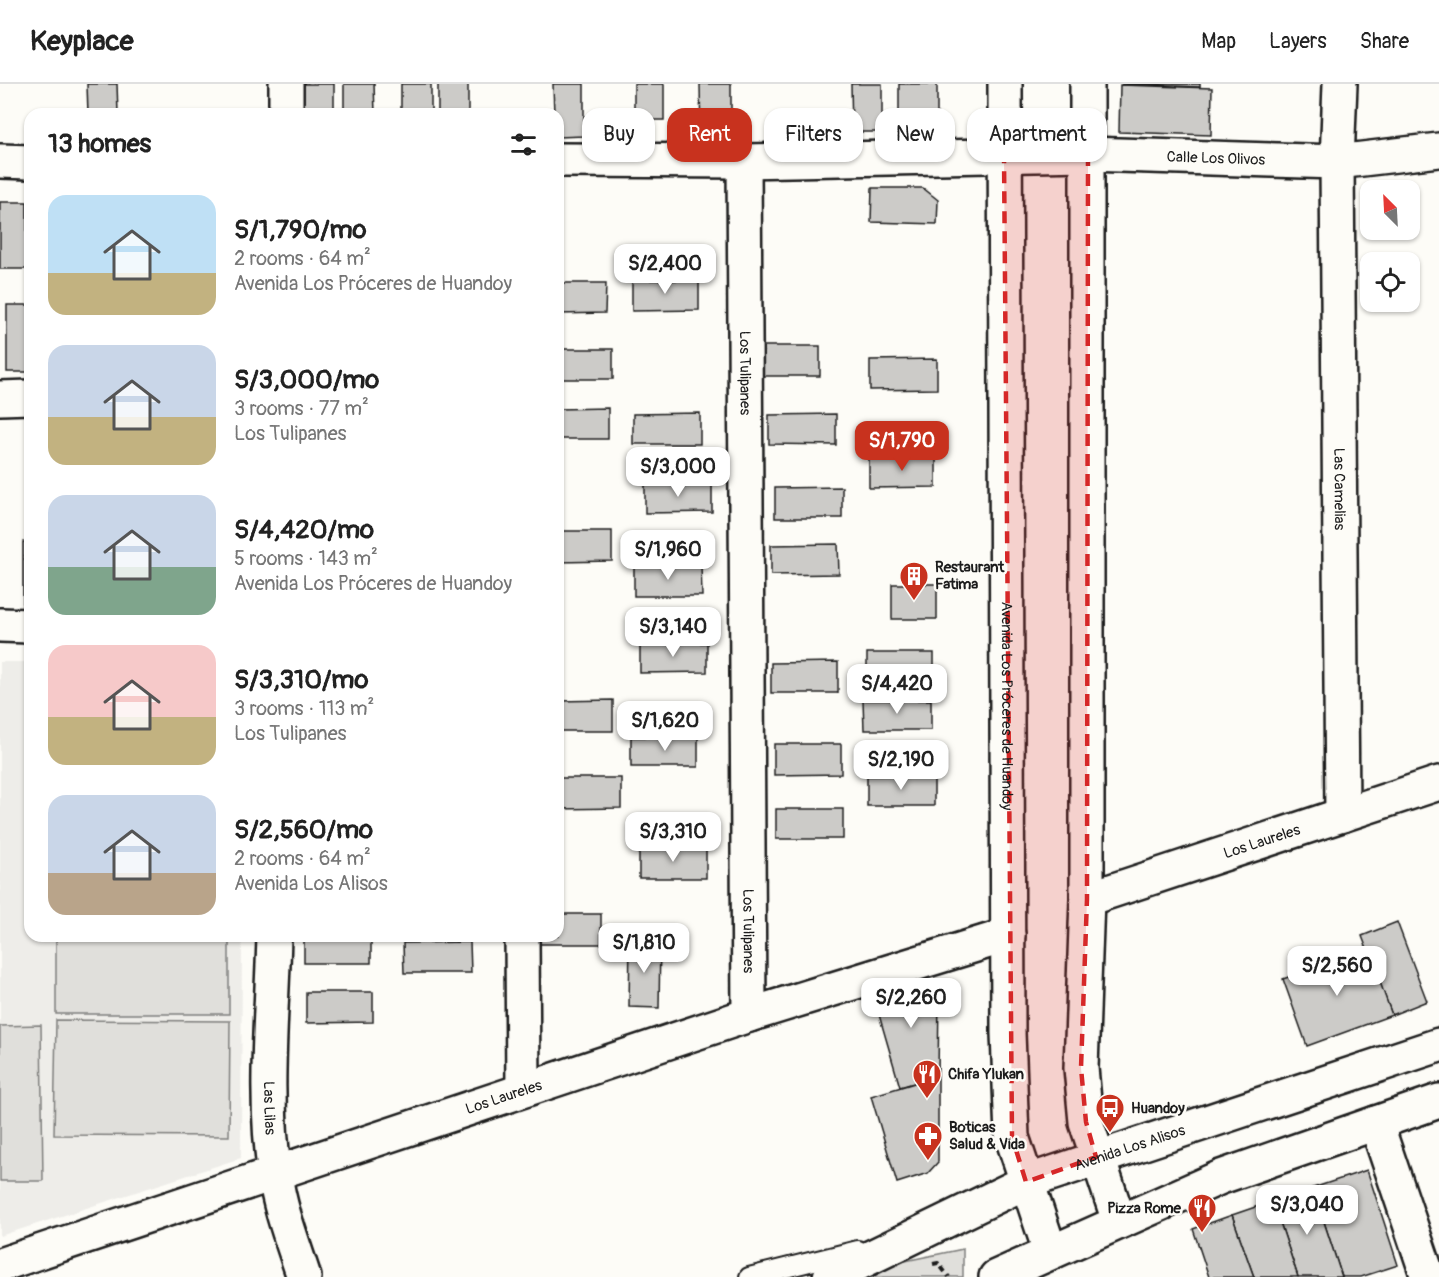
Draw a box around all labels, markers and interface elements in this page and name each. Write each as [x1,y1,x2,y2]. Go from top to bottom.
text: Keyplace [30,24,134,59]
text: Map [1201,28,1236,55]
text: Layers [1269,28,1327,55]
text: Share [1360,28,1409,55]
chip: Buy [582,108,655,162]
chip: Rent [667,108,752,162]
chip: Filters [764,108,863,162]
chip: New [875,108,955,162]
chip: Apartment [967,108,1107,162]
text: 13 homes [48,128,151,160]
icon: filters [507,128,540,161]
street label: Calle Los Olivos [1166,148,1266,170]
north arrow [1360,180,1420,240]
map controls [1360,180,1420,312]
text: S/1,790/mo [234,214,367,246]
icon: home [96,219,168,291]
pin: S/2,400 [610,244,720,295]
text: 2 rooms · 64 m² [234,246,371,271]
text: S/2,400 [628,251,702,276]
button: locate [1360,252,1420,312]
text: Avenida Los Próceres de Huandoy [234,271,512,296]
street label: Los Tulipanes [735,331,754,416]
text: S/3,000/mo [234,364,379,396]
icon: home [96,369,168,441]
text: 3 rooms · 77 m² [234,396,369,421]
text: Los Tulipanes [234,421,346,446]
pin: S/1,790 [847,421,957,472]
text: S/1,790 [869,428,935,453]
pin: S/3,000 [623,447,733,498]
street label: Las Camelias [1329,448,1349,530]
text: S/3,000 [640,454,716,479]
text: S/4,420/mo [234,514,374,546]
icon: home [96,519,168,591]
pin: S/1,960 [613,530,723,581]
text: S/1,960 [634,537,702,562]
text: 5 rooms · 143 m² [234,546,378,571]
place label: Restaurant Fatima [935,558,1005,594]
building icon: Restaurant Fatima [898,560,930,602]
text: Avenida Los Próceres de Huandoy [234,571,512,596]
street label: Avenida Los Próceres de Huandoy [997,602,1016,811]
pin: S/3,140 [618,607,728,658]
text: S/3,140 [639,614,707,639]
text: S/3,310/mo [234,664,368,696]
pin: S/4,420 [842,664,952,715]
icon: home [96,669,168,741]
text: S/4,420 [861,671,933,696]
text: 3 rooms · 113 m² [234,696,374,721]
pin: S/1,620 [610,701,720,752]
text: S/1,620 [631,708,699,733]
text: Los Tulipanes [234,721,346,746]
pin: S/2,190 [846,740,956,791]
text: S/2,190 [868,747,934,772]
pin: S/3,310 [618,812,728,863]
text: S/2,560/mo [234,814,373,846]
icon: home [96,819,168,891]
text: S/3,310 [639,819,707,844]
street label: Los Laureles [1221,820,1303,863]
text: 2 rooms · 64 m² [234,846,371,871]
text: Avenida Los Alisos [234,871,388,896]
street label: Los Tulipanes [738,889,758,974]
pin: S/1,810 [589,923,699,974]
text: S/1,810 [612,930,676,955]
pin: S/2,560 [1282,946,1392,997]
text: S/2,560 [1301,953,1373,978]
pin: S/2,260 [856,978,966,1029]
text: S/2,260 [875,985,947,1010]
restaurant icon: Chifa Ylukan [911,1058,943,1100]
place label: Chifa Ylukan [948,1065,1024,1084]
street label: Los Laureles [463,1076,545,1119]
street label: Las Lilas [259,1081,280,1136]
bus stop icon: Huandoy [1094,1092,1126,1134]
place label: Huandoy [1131,1099,1185,1118]
place label: Boticas Salud & Vida [949,1118,1025,1154]
pharmacy icon: Boticas Salud & Vida [912,1120,944,1162]
street label: Avenida Los Alisos [1072,1121,1188,1175]
pin: S/3,040 [1252,1185,1362,1236]
restaurant icon: Pizza Rome [1186,1192,1218,1234]
text: S/3,040 [1270,1192,1344,1217]
place label: Pizza Rome [1107,1199,1182,1218]

